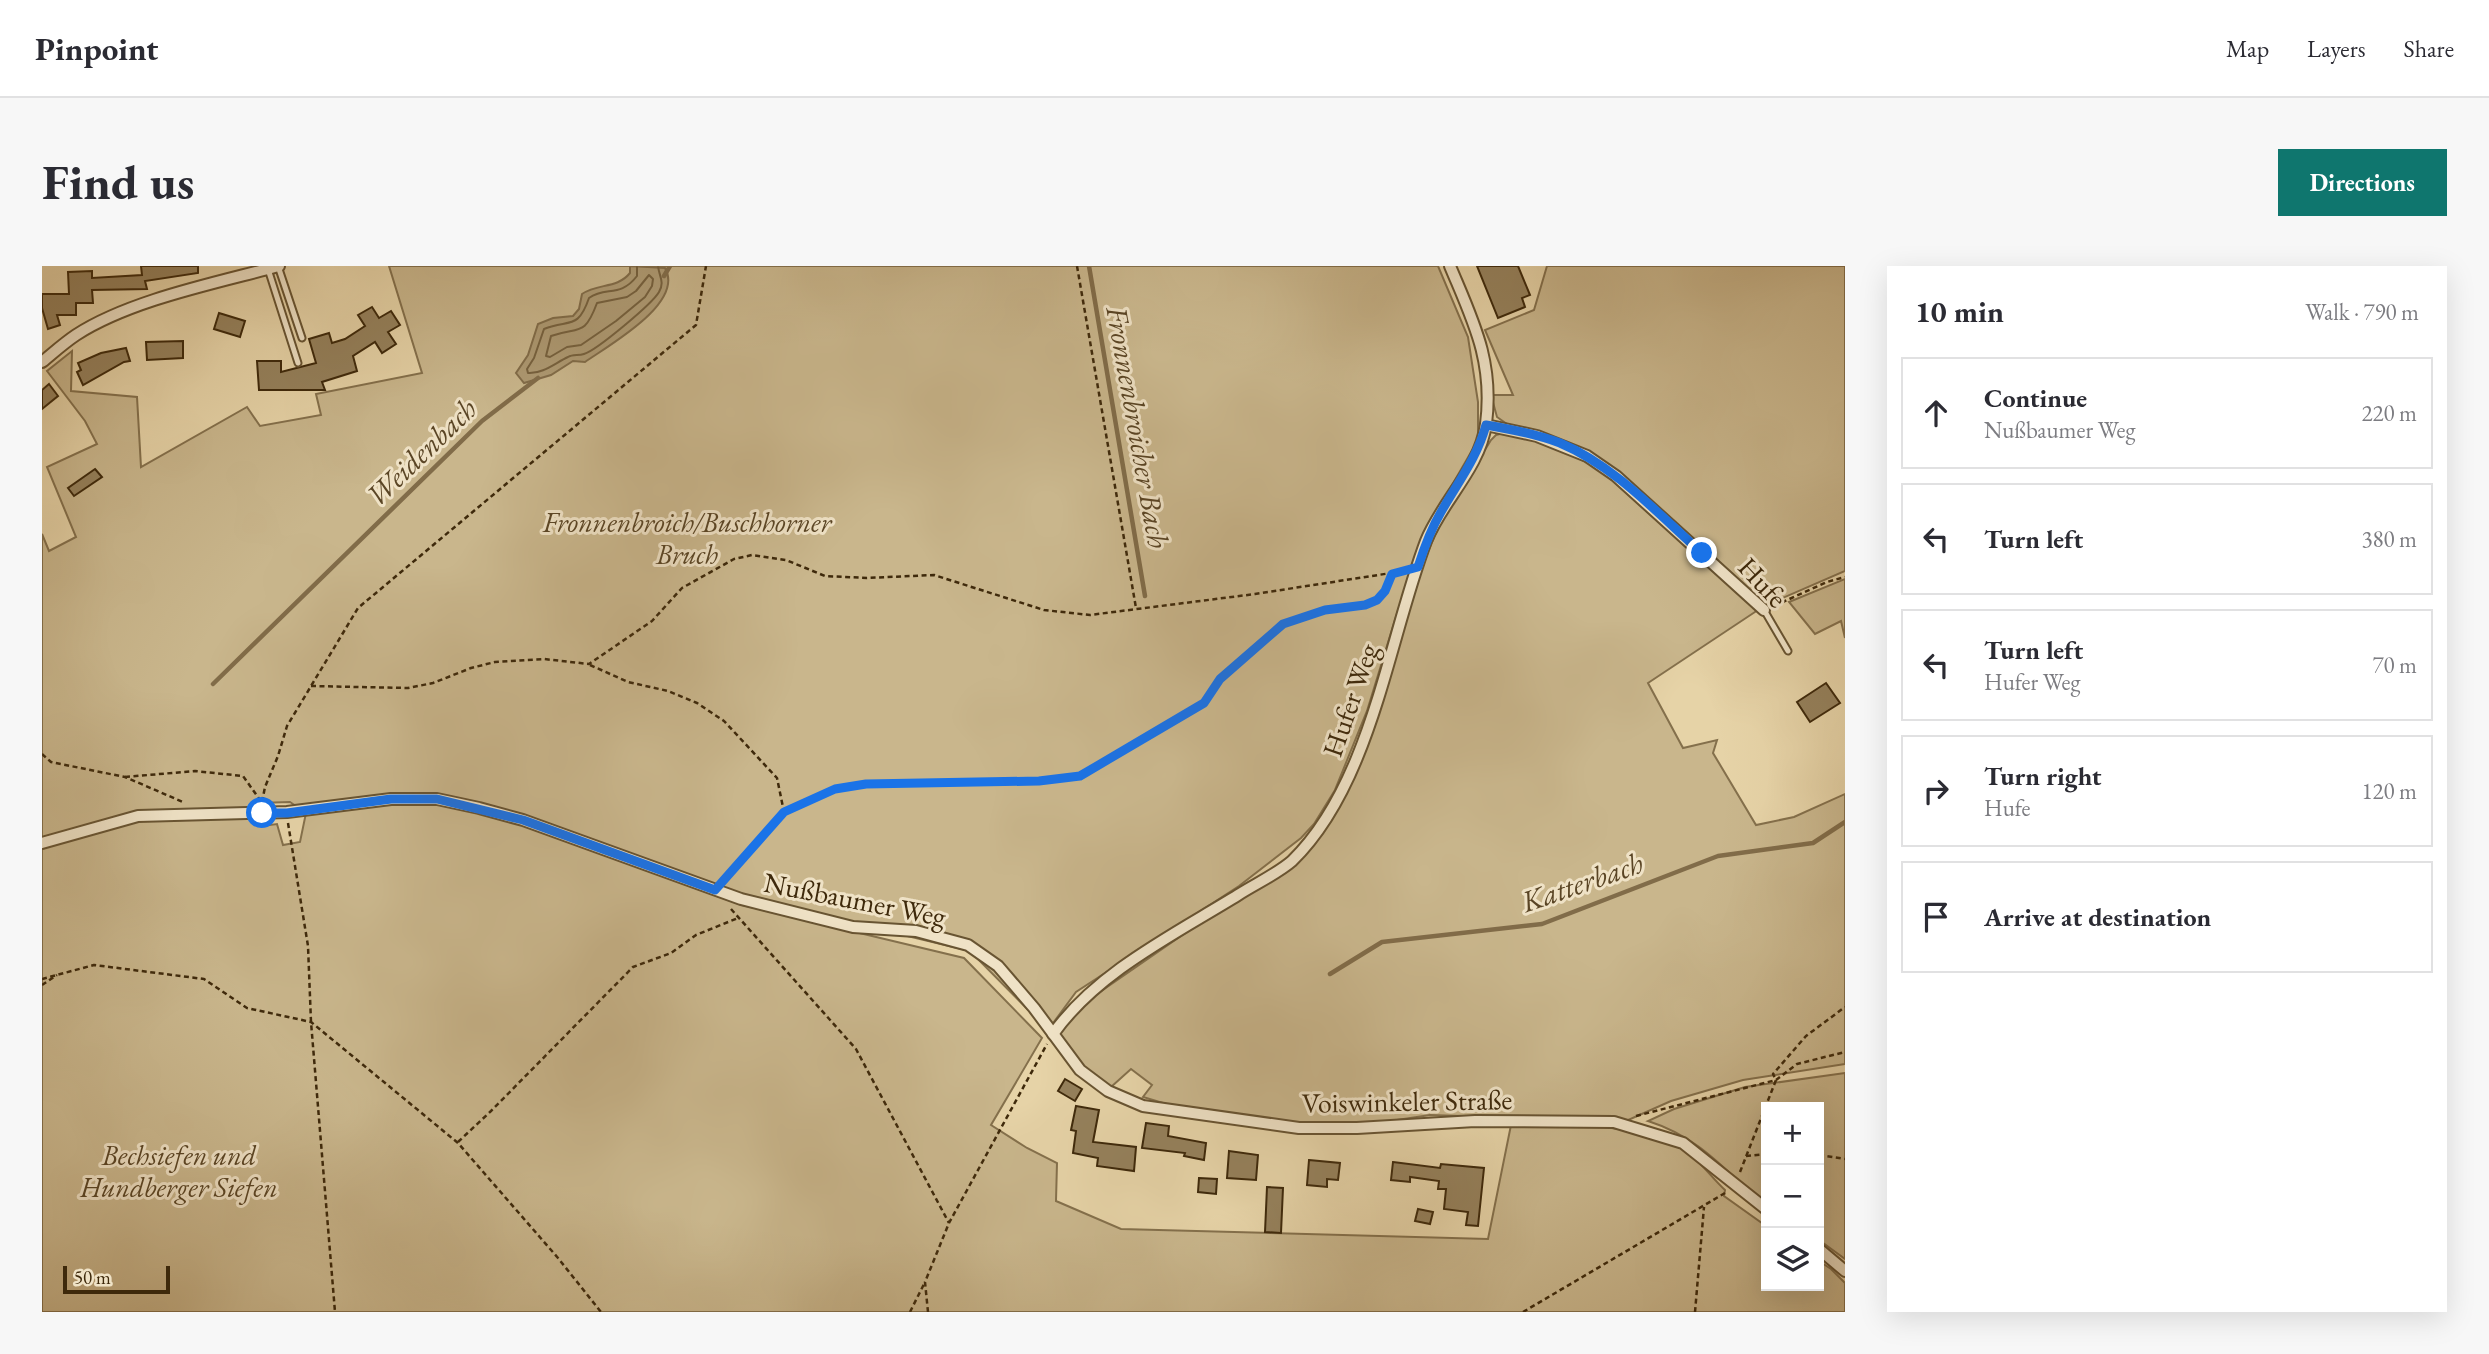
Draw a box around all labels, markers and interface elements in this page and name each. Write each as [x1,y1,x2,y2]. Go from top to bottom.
text: Pinpoint [35,27,158,70]
text: Map [2226,33,2269,64]
text: Layers [2307,33,2366,64]
text: Share [2404,33,2454,64]
button: Directions [2278,149,2447,216]
text: Find us [42,150,194,214]
text: 10 min [1915,292,2004,331]
text: Walk · 790 m [2305,297,2419,327]
water label: Fronnenbroicher Bach [1097,302,1179,552]
text: Continue [1984,381,2087,415]
water label: Weidenbach [357,389,485,515]
icon: ahead [1917,394,1955,432]
text: 220 m [2361,398,2417,428]
text: Nußbaumer Weg [1984,415,2136,445]
park label: Fronnenbroich/Buschhorner Bruch [542,504,833,572]
icon: left [1917,520,1955,558]
text: Turn left [1984,522,2083,556]
text: 380 m [2361,524,2417,554]
route end [1686,537,1717,568]
street label: Hufe [1731,549,1796,615]
text: Turn left [1984,633,2083,667]
street label: Hufer Weg [1314,638,1386,761]
icon: left [1917,646,1955,684]
text: 70 m [2372,650,2417,680]
text: Hufer Weg [1984,667,2081,697]
text: Turn right [1984,759,2102,793]
icon: right [1917,772,1955,810]
text: 120 m [2361,776,2417,806]
text: Hufe [1984,793,2030,823]
route start [246,797,277,828]
water label: Katterbach [1515,843,1648,921]
street label: Nußbaumer Weg [761,864,950,934]
icon: arrive [1917,898,1955,936]
text: Arrive at destination [1984,900,2211,934]
street label: Voiswinkeler Straße [1301,1081,1513,1121]
map controls [1761,1102,1824,1291]
button: + [1761,1102,1824,1165]
park label: Bechsiefen und Hundberger Siefen [79,1137,278,1205]
button: − [1761,1165,1824,1228]
button: layers [1761,1228,1824,1291]
scale bar [63,1263,170,1295]
text: 50 m [74,1265,111,1290]

